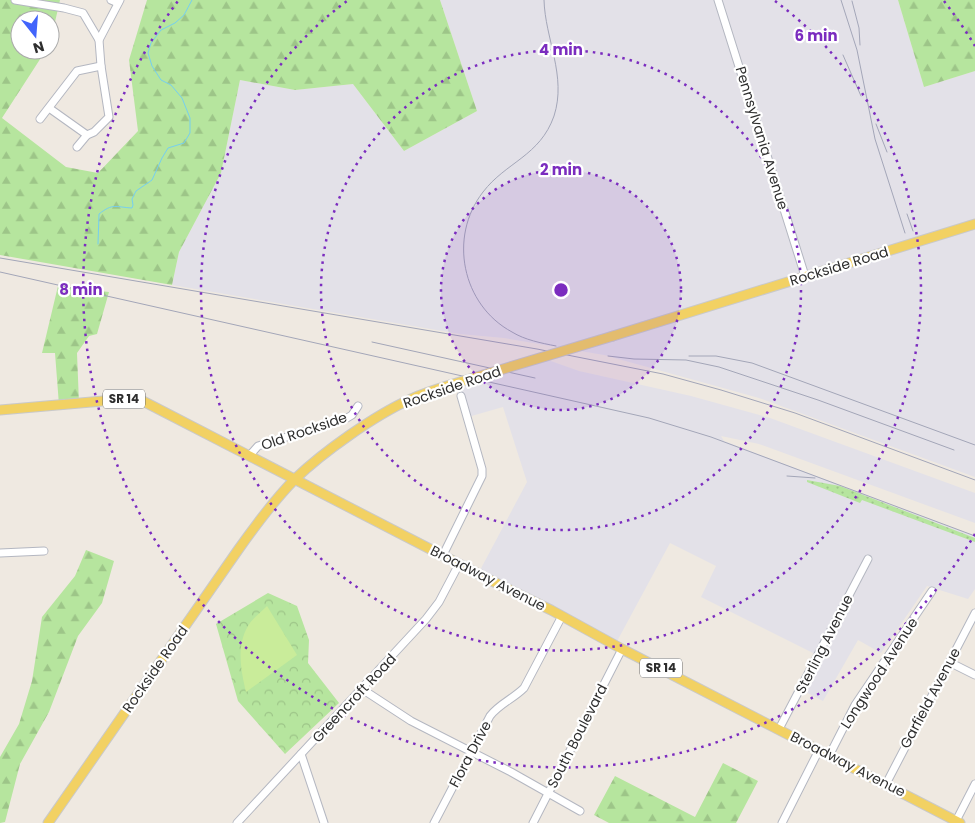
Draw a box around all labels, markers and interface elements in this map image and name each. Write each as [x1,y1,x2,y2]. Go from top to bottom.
north arrow [10,10,60,60]
text: 6 min [794,25,838,46]
text: N [31,36,47,59]
text: 4 min [539,39,583,60]
street label: Pennsylvania Avenue [731,64,793,212]
text: 2 min [540,159,582,180]
street label: Rockside Road [787,241,891,291]
text: 8 min [59,279,103,300]
centre of rings [552,281,570,299]
street label: Rockside Road [400,361,504,413]
road number: SR 14 [103,389,145,408]
street label: Old Rockside [258,407,350,455]
street label: Broadway Avenue [427,540,549,616]
street label: Sterling Avenue [790,591,858,697]
street label: Longwood Avenue [836,613,923,732]
street label: Rockside Road [117,621,193,717]
street label: Garfield Avenue [895,644,965,752]
street label: Greencroft Road [307,649,401,747]
road number: SR 14 [640,658,682,678]
street label: South Boulevard [542,680,612,792]
street label: Flora Drive [444,717,496,791]
street label: Broadway Avenue [787,726,909,802]

